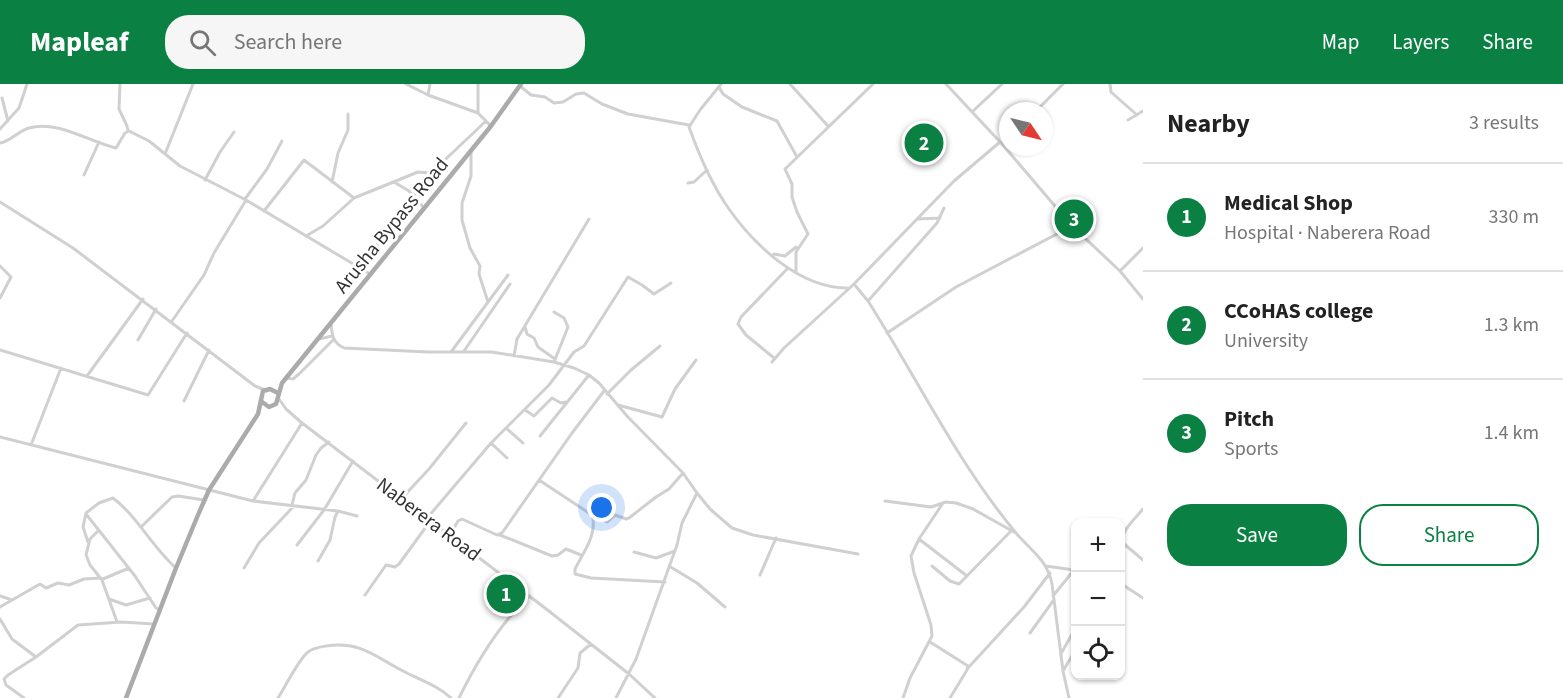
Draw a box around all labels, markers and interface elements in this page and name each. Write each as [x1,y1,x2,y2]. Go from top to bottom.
search box [165,15,585,69]
text: Mapleaf [30,22,129,62]
icon: search [186,26,219,59]
text: Search here [234,26,342,58]
text: Map [1322,27,1359,57]
text: Layers [1392,27,1449,57]
text: Share [1482,27,1533,57]
north arrow [999,102,1053,156]
text: Nearby [1167,105,1250,142]
text: 3 results [1469,109,1539,137]
pin: 2 [904,120,944,166]
street label: Arusha Bypass Road [328,152,455,300]
text: Medical Shop [1224,187,1353,219]
pin: 3 [1054,196,1094,242]
text: 1 [1181,203,1192,231]
text: 330 m [1489,203,1539,231]
text: Hospital · Naberera Road [1224,219,1431,247]
text: CCoHAS college [1224,295,1373,327]
text: 2 [1181,311,1192,339]
text: 1.3 km [1484,311,1539,339]
text: University [1224,327,1308,355]
text: Pitch [1224,403,1274,435]
text: 3 [1181,419,1192,447]
text: 1.4 km [1484,419,1539,447]
text: Sports [1224,435,1279,463]
street label: Naberera Road [370,471,486,568]
your location [587,493,616,522]
button: Save [1167,504,1347,566]
button: Share [1359,504,1539,566]
map controls [1071,518,1125,680]
button: + [1071,518,1125,572]
pin: 1 [486,572,526,616]
button: − [1071,572,1125,626]
button: locate [1071,626,1125,680]

